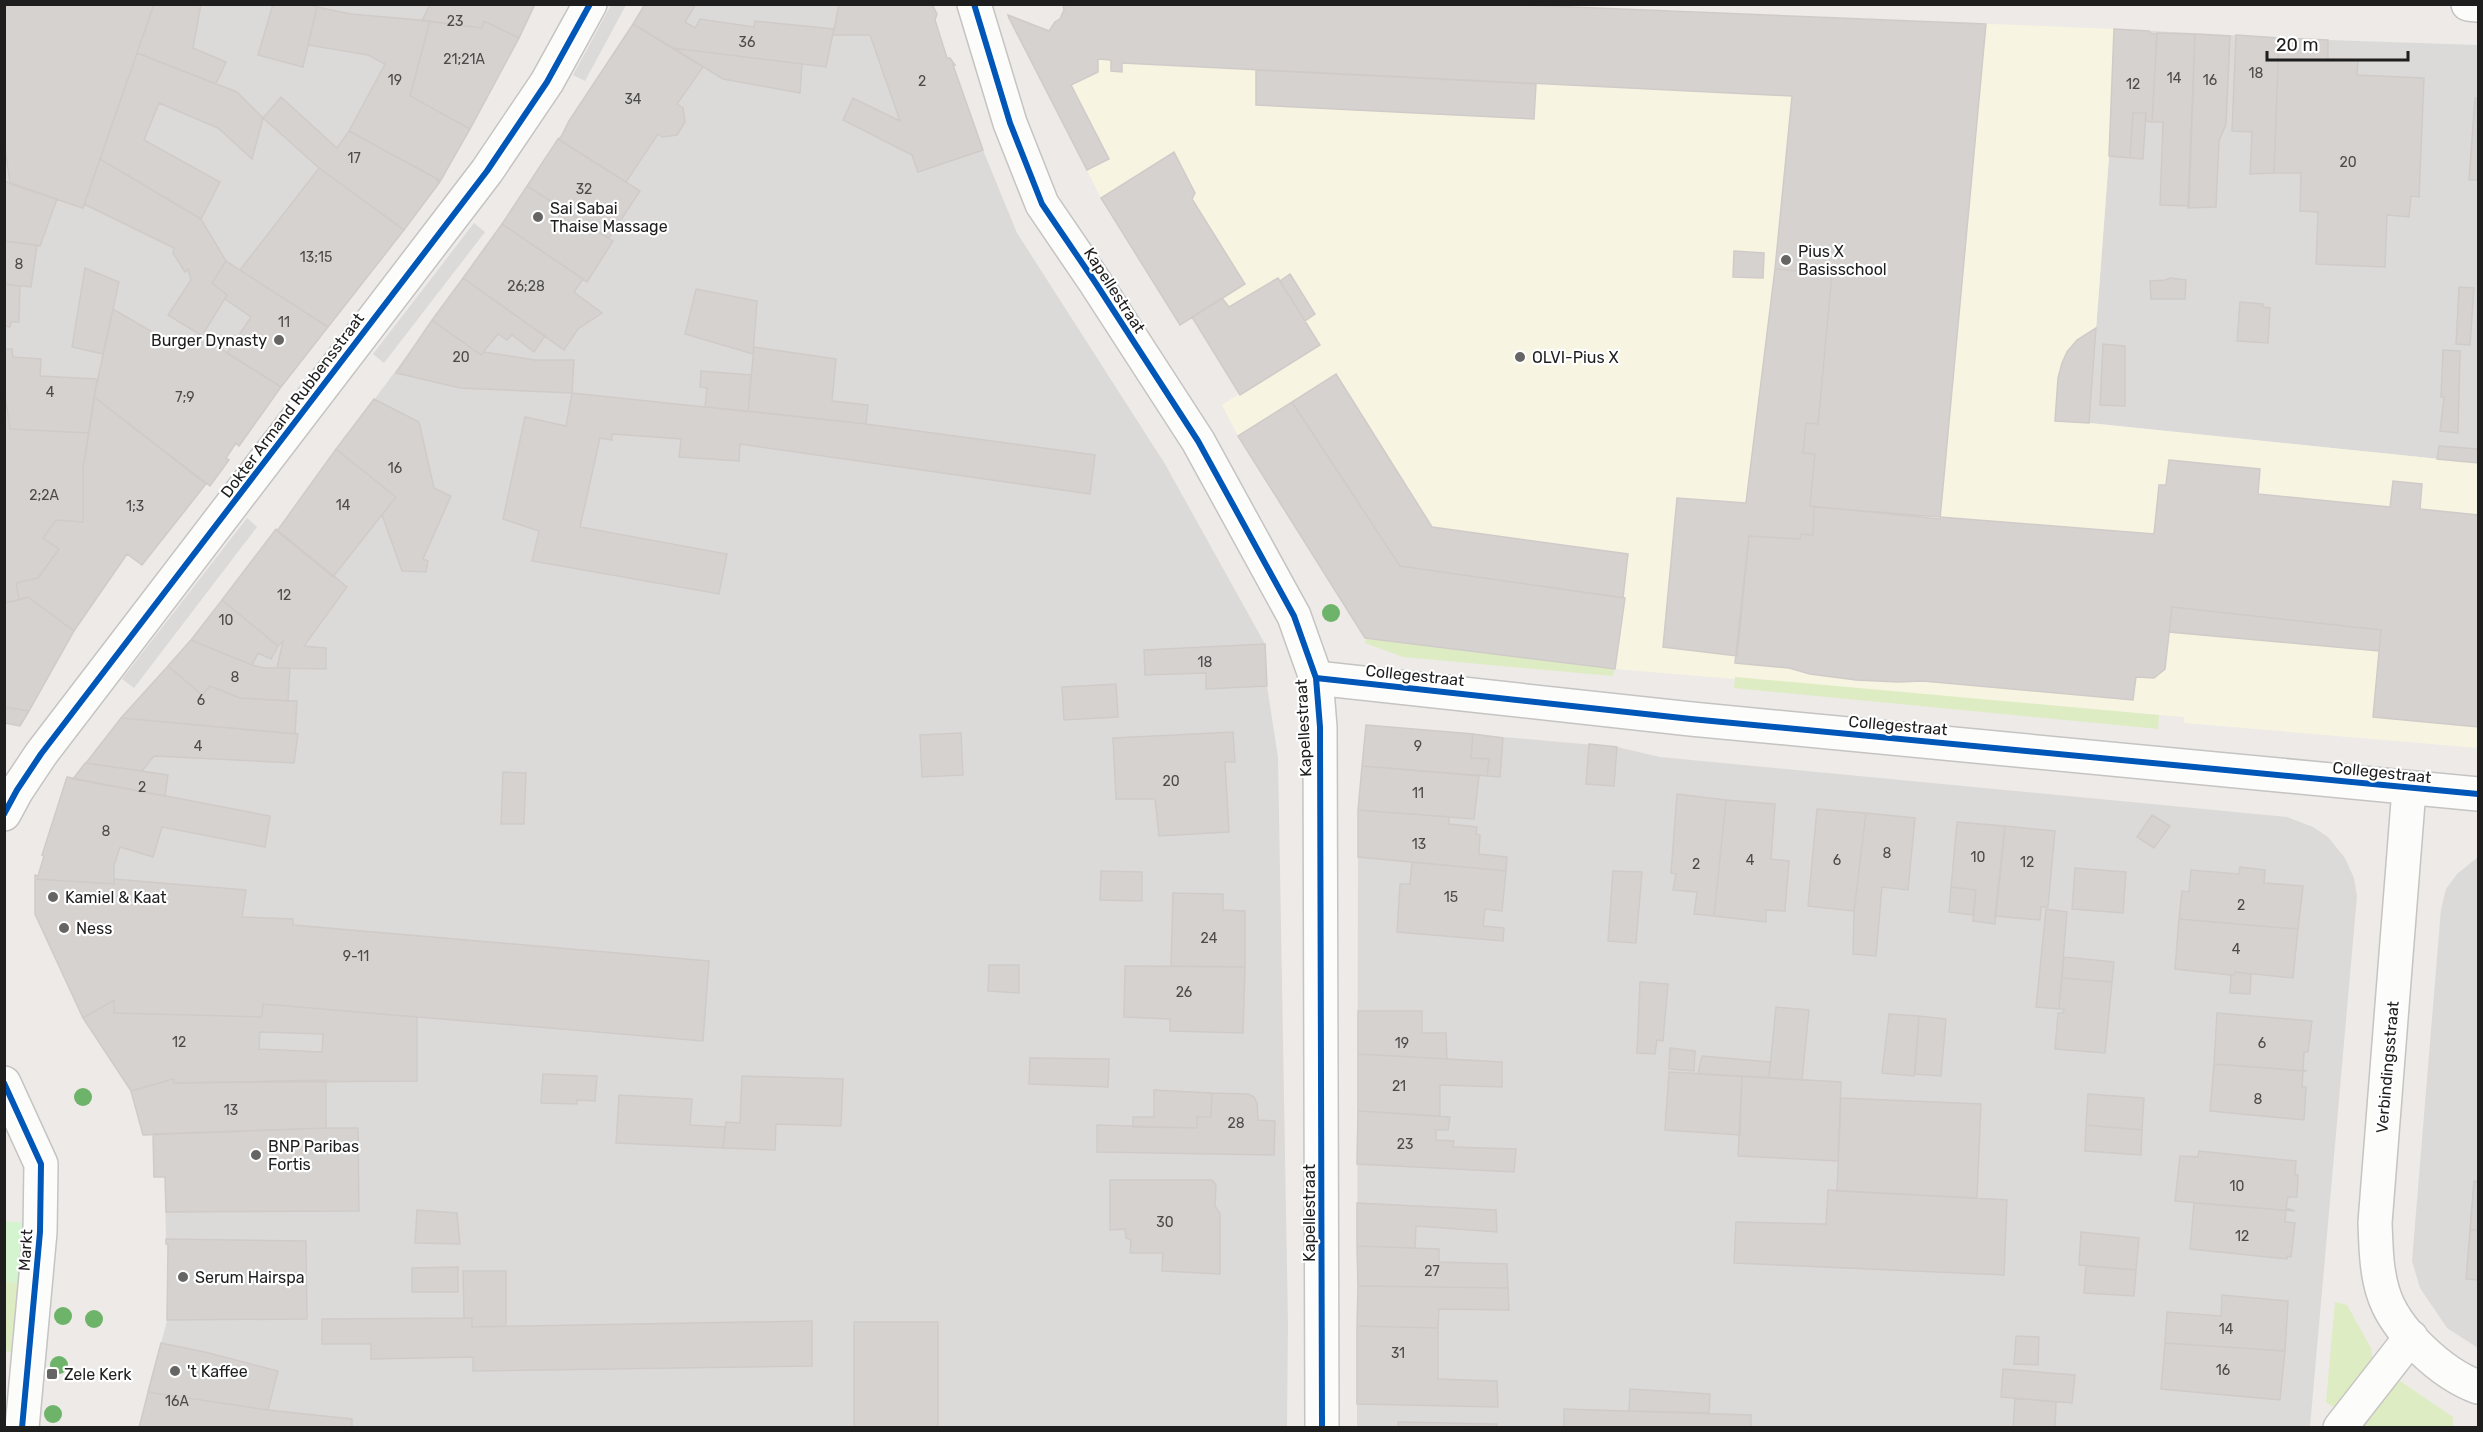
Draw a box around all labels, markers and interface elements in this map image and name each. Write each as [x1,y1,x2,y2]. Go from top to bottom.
house number: 23 [447,13,463,30]
scale bar [2267,24,2408,62]
house number: 36 [739,34,755,51]
text: 20 m [2276,34,2318,56]
house number: 21;21A [443,51,485,68]
house number: 18 [2249,65,2264,82]
house number: 14 [2167,70,2182,87]
house number: 19 [388,72,402,89]
house number: 16 [2203,72,2217,89]
house number: 2 [918,73,926,90]
house number: 12 [2126,76,2140,93]
house number: 34 [624,91,642,108]
house number: 17 [347,150,361,167]
house number: 20 [2339,154,2357,171]
house number: 32 [576,181,592,198]
place label: Sai Sabai Thaise Massage [550,199,668,236]
marker: Sai Sabai Thaise Massage [531,210,545,224]
place label: Pius X Basisschool [1798,242,1887,279]
street label: Kapellestraat [1080,244,1149,336]
house number: 13;15 [300,249,332,266]
marker: Pius X Basisschool [1779,253,1793,267]
house number: 8 [15,256,24,273]
house number: 26;28 [507,278,545,295]
street label: Dokter Armand Rubbensstraat [217,309,368,501]
house number: 11 [278,314,290,331]
place label: Burger Dynasty [151,331,267,350]
marker: Burger Dynasty [272,333,286,347]
place label: OLVI-Pius X [1532,348,1619,367]
house number: 20 [452,349,470,366]
marker: OLVI-Pius X [1513,350,1527,364]
house number: 4 [46,384,55,401]
house number: 7;9 [175,389,195,406]
house number: 16 [388,460,402,477]
house number: 2;2A [29,487,59,504]
house number: 14 [336,497,351,514]
house number: 1;3 [126,498,144,515]
house number: 12 [277,587,291,604]
house number: 10 [219,612,234,629]
house number: 18 [1198,654,1213,671]
street label: Collegestraat [1365,661,1465,690]
house number: 8 [231,669,240,686]
street label: Kapellestraat [1291,679,1316,777]
house number: 6 [197,692,205,709]
street label: Collegestraat [1848,712,1948,739]
house number: 4 [194,738,203,755]
house number: 9 [1414,738,1422,755]
street label: Collegestraat [2332,758,2432,787]
house number: 20 [1162,773,1180,790]
house number: 2 [138,779,146,796]
house number: 11 [1412,785,1424,802]
house number: 8 [102,823,111,840]
house number: 13 [1412,836,1426,853]
house number: 8 [1883,845,1892,862]
house number: 10 [1971,849,1986,866]
house number: 4 [1746,852,1755,869]
house number: 6 [1833,852,1841,869]
house number: 12 [2020,854,2034,871]
house number: 2 [1692,856,1700,873]
place label: Kamiel & Kaat [65,888,167,907]
house number: 15 [1444,889,1458,906]
marker: Kamiel & Kaat [46,890,60,904]
house number: 2 [2237,897,2245,914]
place label: Ness [76,919,112,938]
marker: Ness [57,921,71,935]
house number: 24 [1201,930,1218,947]
house number: 4 [2232,941,2241,958]
house number: 9-11 [343,948,369,965]
house number: 26 [1176,984,1192,1001]
street label: Verbindingsstraat [2372,1000,2403,1134]
house number: 12 [172,1034,186,1051]
house number: 19 [1395,1035,1409,1052]
house number: 6 [2258,1035,2266,1052]
house number: 21 [1392,1078,1406,1095]
house number: 8 [2254,1091,2263,1108]
house number: 13 [224,1102,238,1119]
house number: 28 [1227,1115,1245,1132]
house number: 23 [1397,1136,1413,1153]
place label: BNP Paribas Fortis [268,1137,359,1174]
marker: BNP Paribas Fortis [249,1148,263,1162]
street label: Kapellestraat [1300,1164,1319,1262]
house number: 10 [2230,1178,2245,1195]
house number: 30 [1156,1214,1174,1231]
street label: Markt [15,1228,36,1272]
house number: 12 [2235,1228,2249,1245]
house number: 27 [1424,1263,1440,1280]
place label: Serum Hairspa [195,1268,305,1287]
marker: Serum Hairspa [176,1270,190,1284]
house number: 14 [2219,1321,2234,1338]
house number: 31 [1391,1345,1405,1362]
place label: 't Kaffee [187,1362,248,1381]
house number: 16 [2216,1362,2230,1379]
marker: 't Kaffee [168,1364,182,1378]
place label: Zele Kerk [64,1365,132,1384]
marker: Zele Kerk [45,1367,59,1381]
house number: 16A [165,1393,190,1410]

